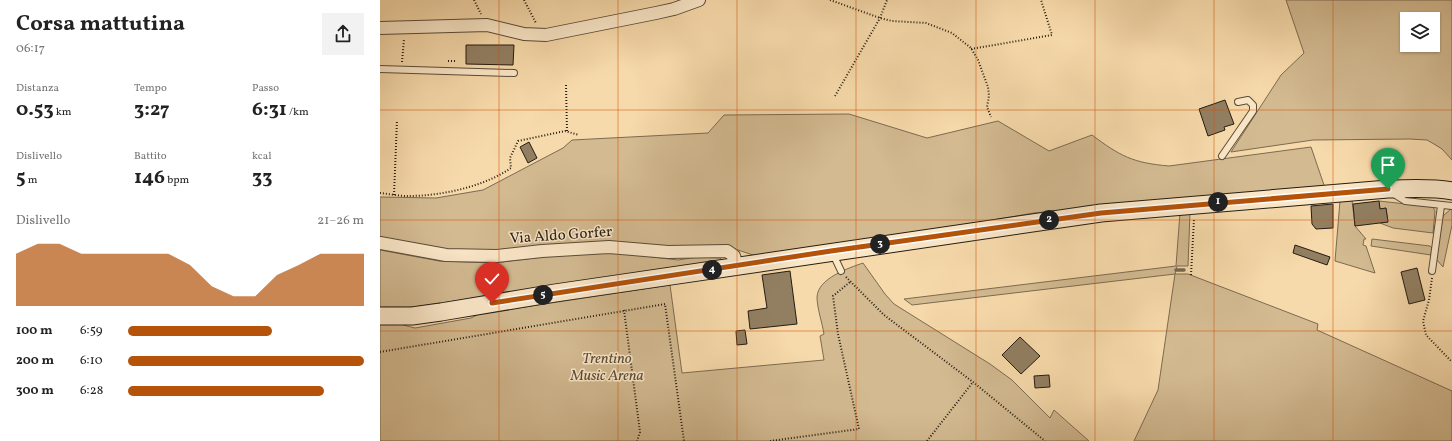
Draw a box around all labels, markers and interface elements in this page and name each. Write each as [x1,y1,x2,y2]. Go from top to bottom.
text: Corsa mattutina [16,9,185,40]
map controls [1400,12,1440,52]
button: layers [1400,12,1440,52]
button: share [322,13,364,55]
text: 06:17 [16,40,45,58]
text: Distanza [16,81,59,96]
text: Tempo [134,81,167,96]
text: Passo [252,81,279,96]
text: 0.53 [16,96,54,124]
text: 3:27 [134,96,170,124]
text: 6:31 [252,96,287,124]
text: km [54,105,72,120]
text: /km [287,105,309,120]
pin [1371,148,1405,189]
text: Dislivello [16,149,62,164]
text: Battito [134,149,167,164]
text: kcal [252,149,272,164]
icon: arrive [1377,154,1399,176]
text: 5 [16,164,26,192]
text: 146 [134,164,165,192]
text: 33 [252,164,272,192]
text: m [26,173,38,188]
text: bpm [165,173,189,188]
pin: 1 [1208,192,1228,212]
text: 1 [1216,194,1220,209]
pin: 2 [1039,210,1059,230]
text: Dislivello [16,212,70,230]
text: 21–26 m [317,212,364,230]
text: 2 [1046,212,1052,227]
street label: Via Aldo Gorfer [509,222,613,250]
pin: 3 [870,234,890,254]
text: 3 [877,236,883,251]
pin: 4 [702,260,722,280]
pin [475,262,509,303]
text: 4 [709,262,715,277]
icon: check [481,268,503,290]
pin: 5 [533,285,553,305]
text: 5 [540,287,546,302]
text: 100 m [16,322,53,340]
text: 6:59 [80,322,102,340]
park label: Trentino Music Arena [569,349,644,387]
text: 200 m [16,352,54,370]
text: 6:10 [80,352,103,370]
text: 300 m [16,382,54,400]
text: 6:28 [80,382,103,400]

